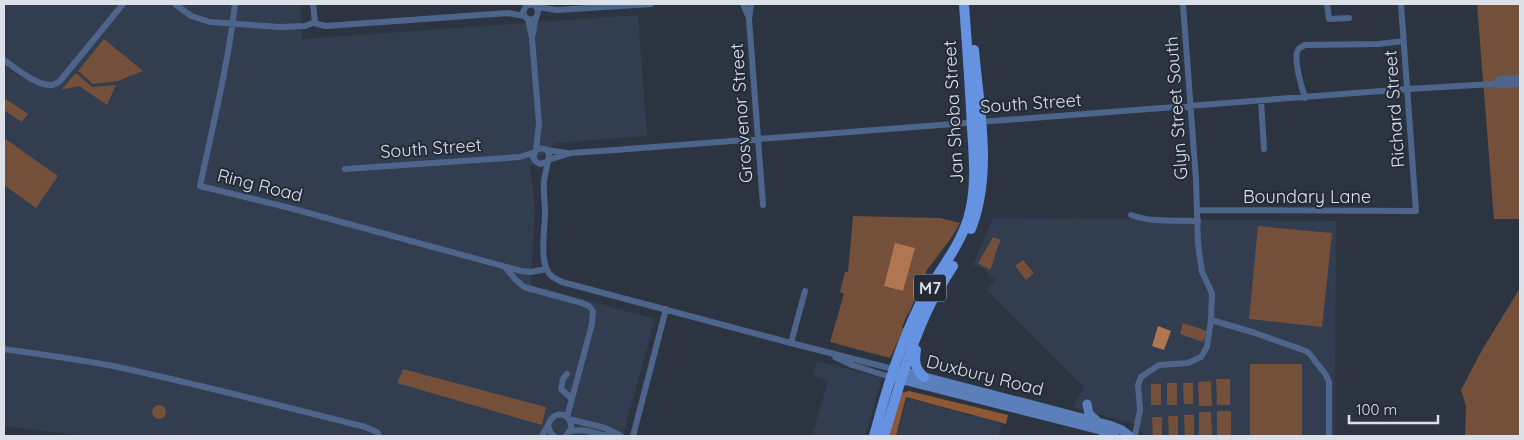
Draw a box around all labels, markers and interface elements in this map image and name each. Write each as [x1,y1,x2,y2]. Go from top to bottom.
street label: Glyn Street South [1160,36,1192,180]
street label: Jan Shoba Street [938,40,968,184]
street label: Grosvenor Street [725,42,757,184]
street label: Richard Street [1378,49,1410,169]
street label: South Street [979,88,1083,118]
street label: South Street [379,133,483,163]
street label: Ring Road [215,163,305,207]
street label: Boundary Lane [1243,185,1371,208]
road number: M7 [914,274,946,302]
street label: Duxbury Road [924,349,1046,401]
scale bar [1349,392,1438,424]
text: 100 m [1356,400,1397,419]

